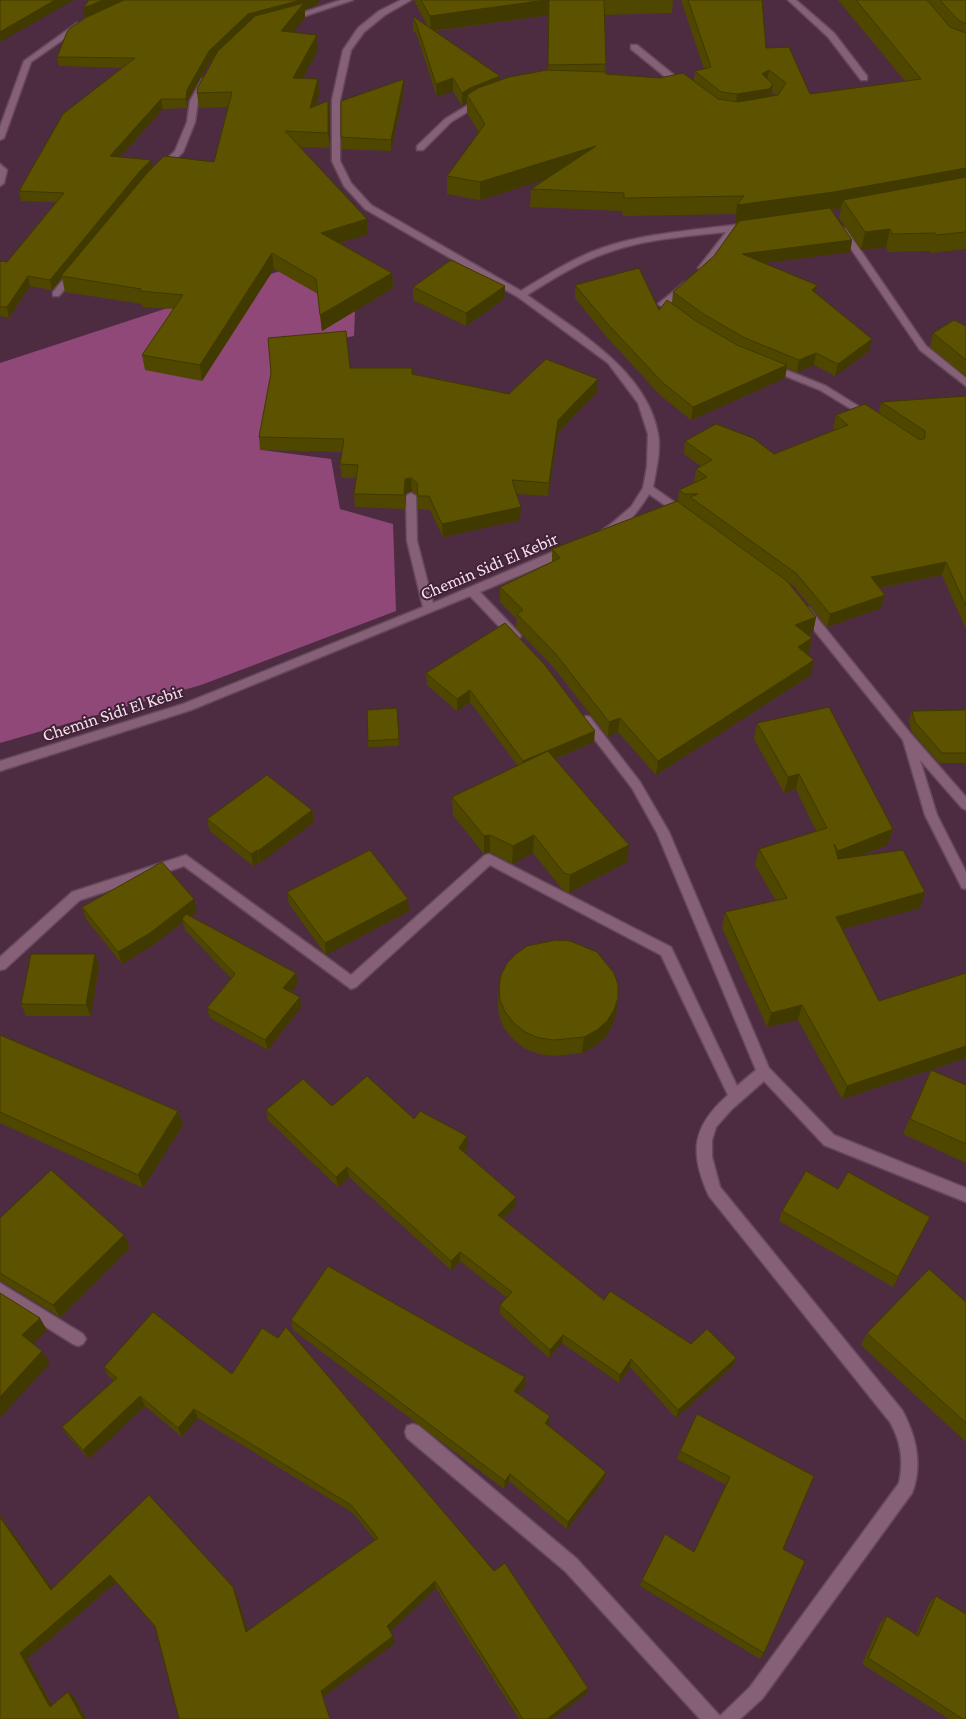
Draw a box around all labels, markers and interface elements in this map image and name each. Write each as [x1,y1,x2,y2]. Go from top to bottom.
street label: Chemin Sidi El Kebir [417,528,561,604]
street label: Chemin Sidi El Kebir [40,681,187,745]

